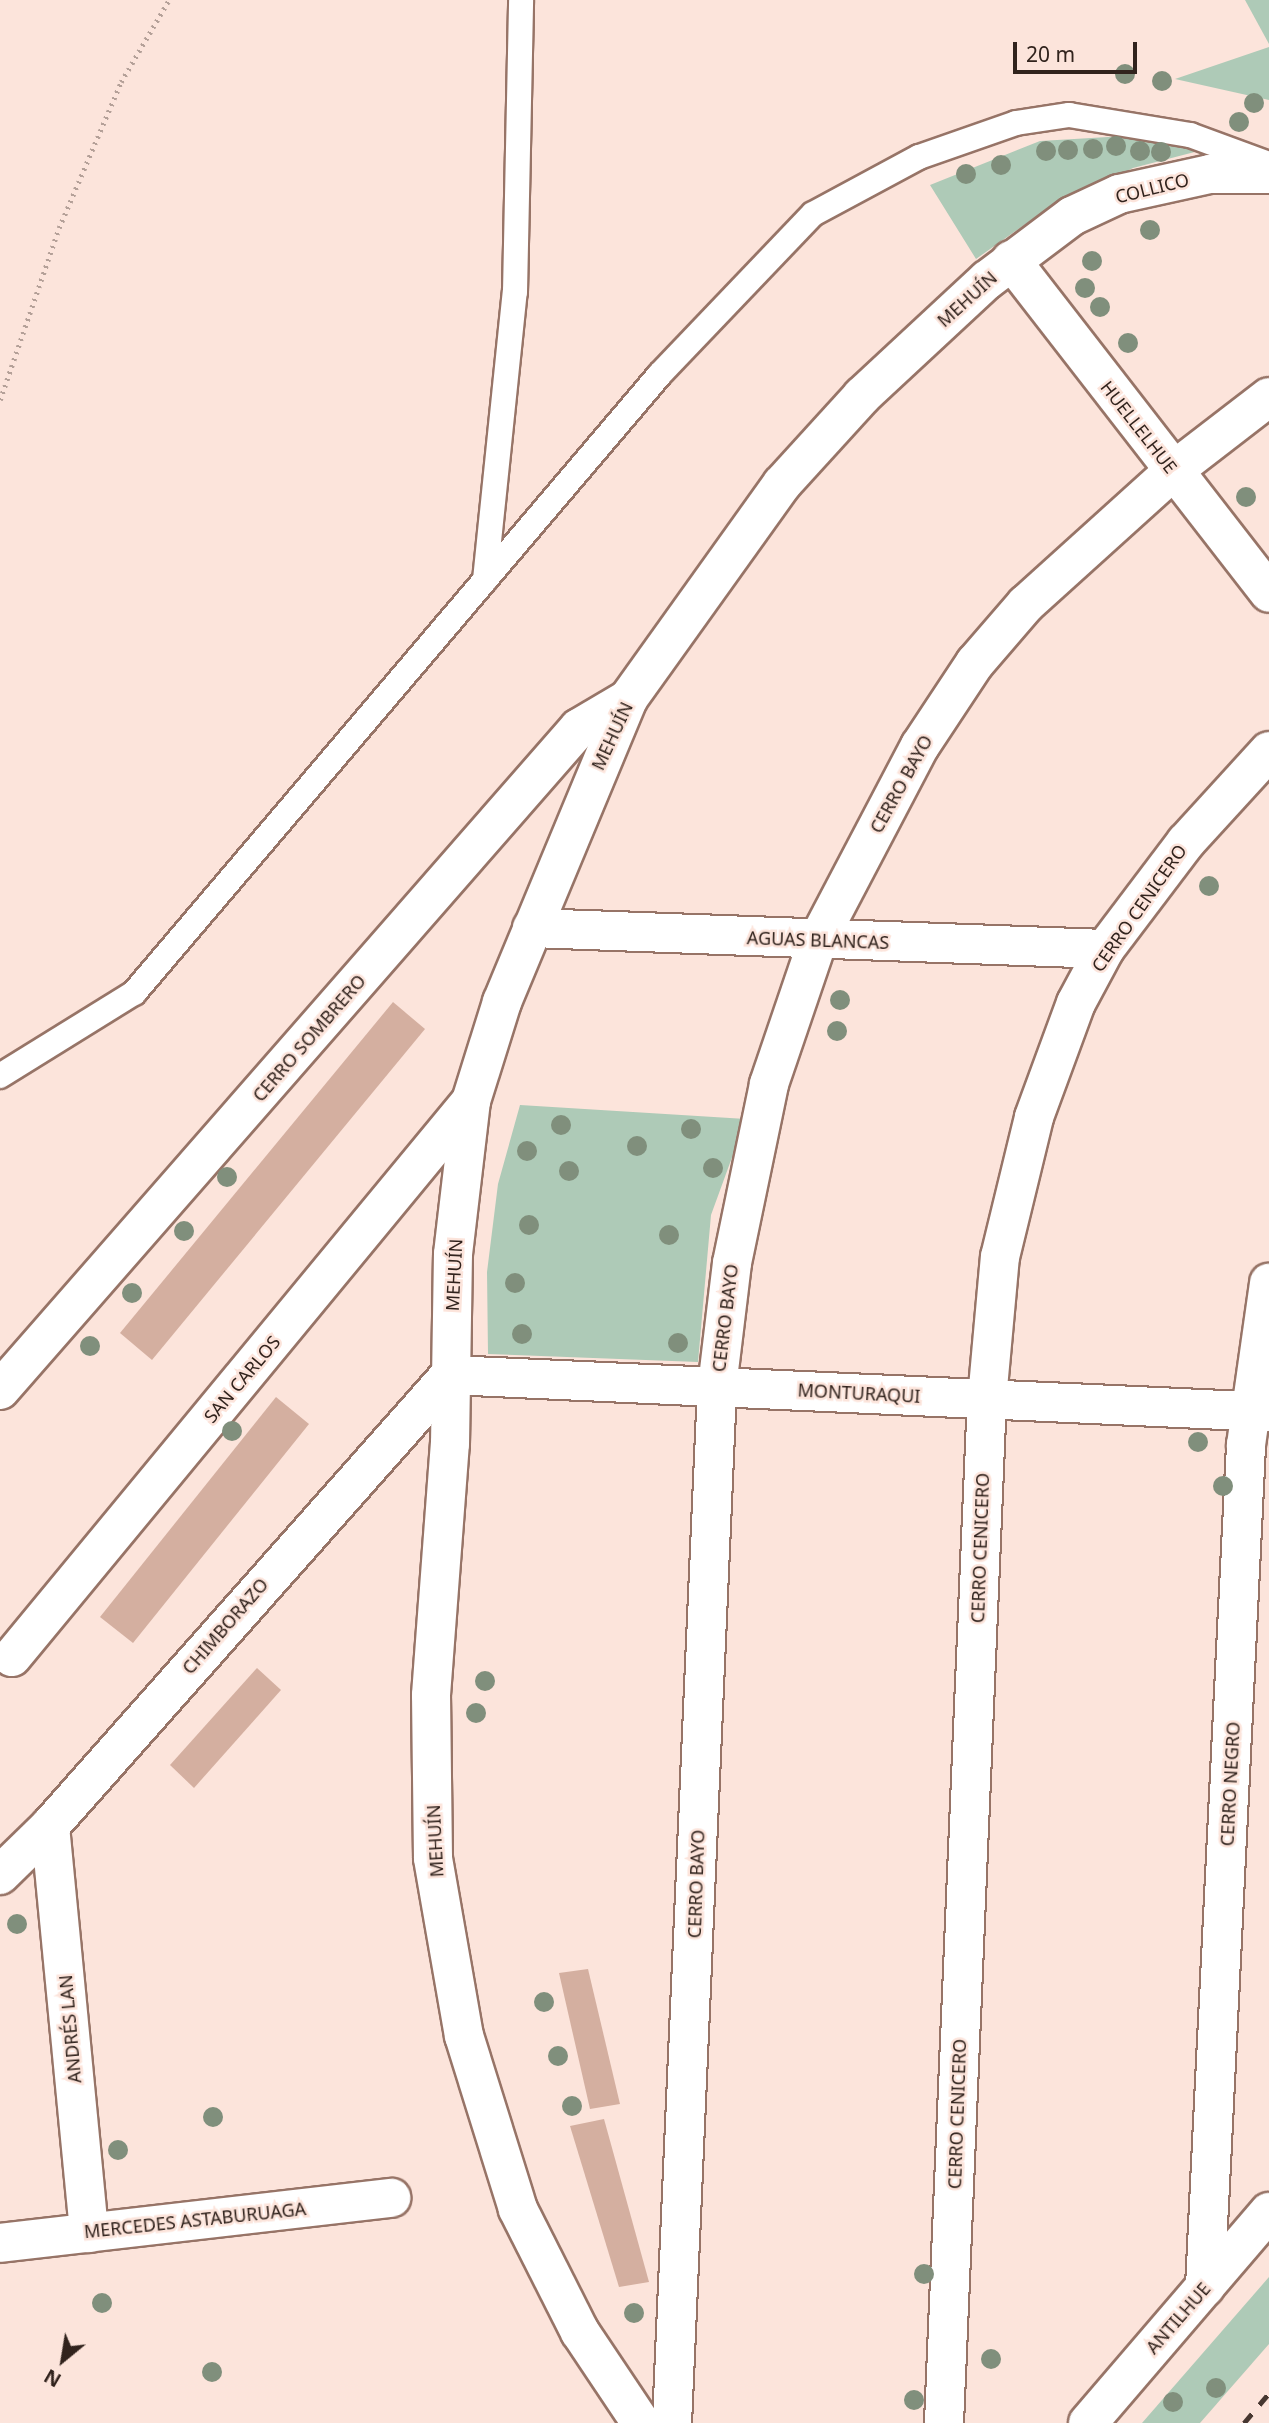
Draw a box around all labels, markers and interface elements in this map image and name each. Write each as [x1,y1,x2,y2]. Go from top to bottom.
scale bar [1017,28,1141,72]
text: 20 m [1026,40,1075,68]
street label: COLLICO [1113,168,1191,208]
street label: MEHUÍN [933,267,1001,331]
street label: HUELLELHUE [1096,376,1182,478]
street label: MEHUÍN [587,699,637,773]
street label: CERRO BAYO [865,731,937,837]
street label: CERRO CENICERO [1087,840,1191,976]
street label: AGUAS BLANCAS [746,927,890,953]
street label: CERRO SOMBRERO [248,970,370,1106]
street label: MEHUÍN [441,1238,467,1312]
street label: CERRO BAYO [708,1263,742,1373]
street label: SAN CARLOS [199,1331,285,1427]
street label: MONTURAQUI [797,1379,921,1407]
street label: CERRO CENICERO [967,1473,993,1623]
street label: CHIMBORAZO [178,1574,272,1678]
street label: CERRO NEGRO [1216,1721,1244,1847]
street label: MEHUÍN [422,1804,448,1878]
street label: CERRO BAYO [683,1829,709,1939]
street label: ANDRÉS LAN [55,1974,85,2084]
street label: CERRO CENICERO [944,2039,970,2189]
street label: MERCEDES ASTABURUAGA [83,2198,307,2242]
street label: ANTILHUE [1141,2278,1215,2358]
north arrow [28,2325,98,2395]
text: N [39,2363,66,2393]

